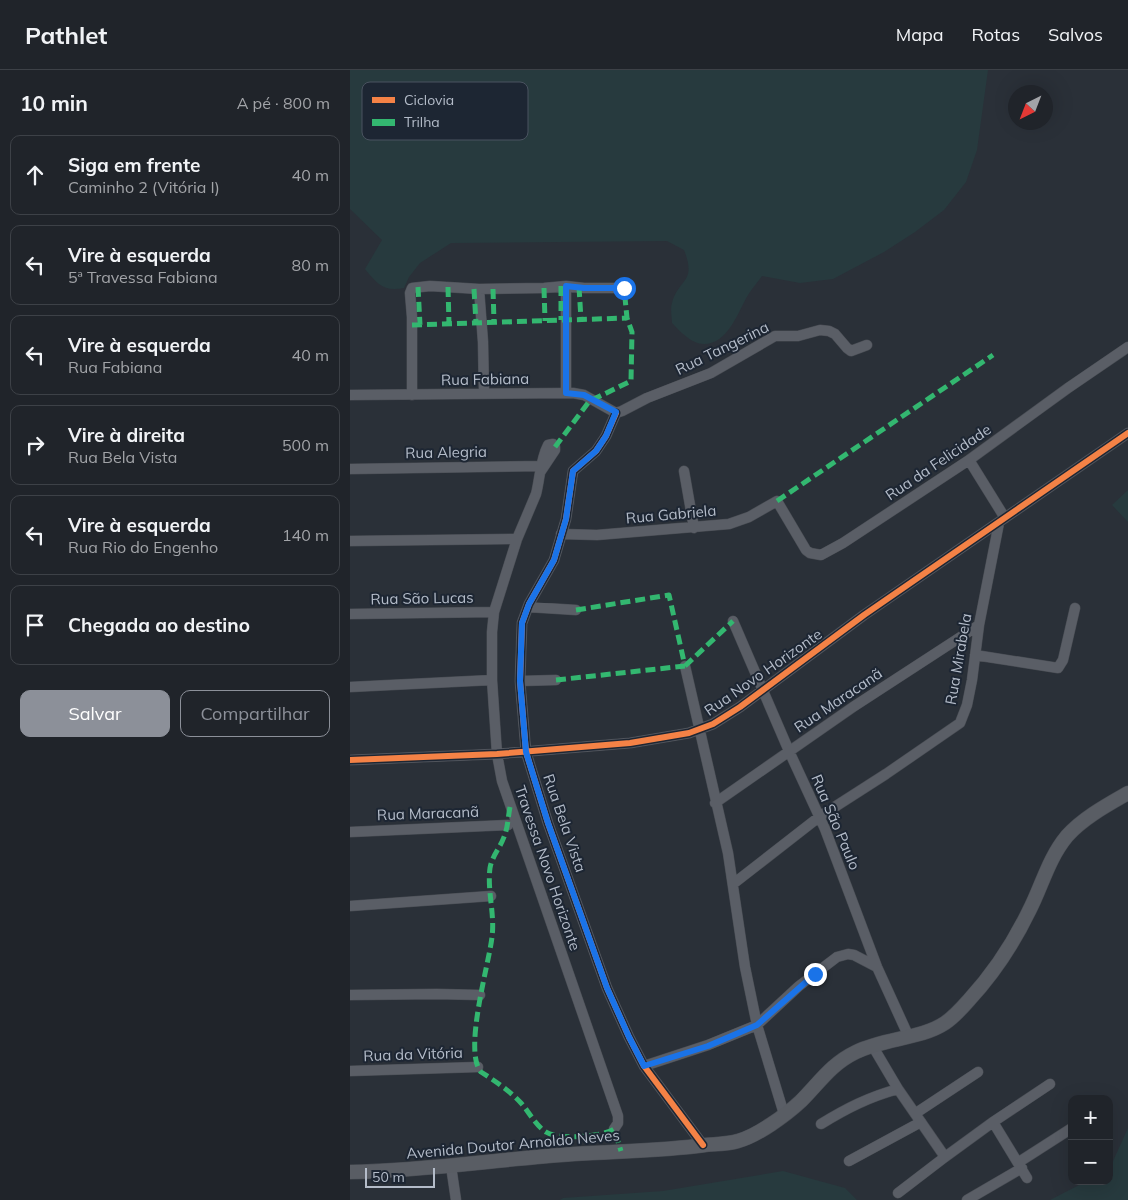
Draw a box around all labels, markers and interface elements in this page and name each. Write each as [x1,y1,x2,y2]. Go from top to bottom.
text: Pathlet [25,20,107,50]
text: Mapa [896,23,944,46]
text: Rotas [972,23,1020,46]
text: Salvos [1048,23,1103,46]
legend [362,82,528,140]
north arrow [1008,85,1053,130]
text: 10 min [20,90,88,116]
text: Ciclovia [404,91,454,109]
text: A pé · 800 m [237,93,330,113]
text: Trilha [404,113,440,131]
text: Siga em frente [68,153,200,177]
icon: ahead [21,161,49,189]
text: 40 m [292,165,329,185]
text: Caminho 2 (Vitória I) [68,177,220,197]
text: Vire à esquerda [68,243,211,267]
icon: left [21,251,49,279]
text: 80 m [292,255,329,275]
text: 5ª Travessa Fabiana [68,267,218,287]
route start [613,277,636,300]
street label: Rua Tangerina [672,317,772,379]
text: Vire à esquerda [68,333,211,357]
icon: left [21,341,49,369]
text: 40 m [292,345,329,365]
text: Rua Fabiana [68,357,162,377]
street label: Rua Fabiana [441,369,529,389]
street label: Rua da Felicidade [882,420,994,504]
text: Vire à direita [68,423,185,447]
icon: right [21,431,49,459]
text: 500 m [282,435,329,455]
street label: Rua Alegria [405,442,487,462]
text: Rua Bela Vista [68,447,177,467]
street label: Rua Gabriela [625,501,717,527]
text: Vire à esquerda [68,513,211,537]
icon: left [21,521,49,549]
text: 140 m [282,525,329,545]
text: Rua Rio do Engenho [68,537,218,557]
street label: Rua São Lucas [370,588,474,608]
icon: arrive [21,611,49,639]
street label: Rua Mirabela [941,612,975,706]
text: Chegada ao destino [68,613,250,637]
street label: Rua Novo Horizonte [700,624,826,720]
street label: Rua Maracanã [790,664,886,736]
button: Salvar [20,690,170,737]
button: Compartilhar [180,690,330,737]
street label: Rua Bela Vista [539,771,591,875]
street label: Rua São Paulo [807,771,865,873]
street label: Travessa Novo Horizonte [511,783,585,953]
street label: Rua Maracanã [377,802,479,824]
route end [804,963,827,986]
street label: Rua da Vitória [363,1043,463,1065]
map controls [1068,1095,1113,1185]
button: + [1068,1095,1113,1140]
street label: Avenida Doutor Arnoldo Neves [406,1125,620,1163]
button: − [1068,1140,1113,1185]
scale bar [365,1165,435,1188]
text: 50 m [372,1168,405,1186]

